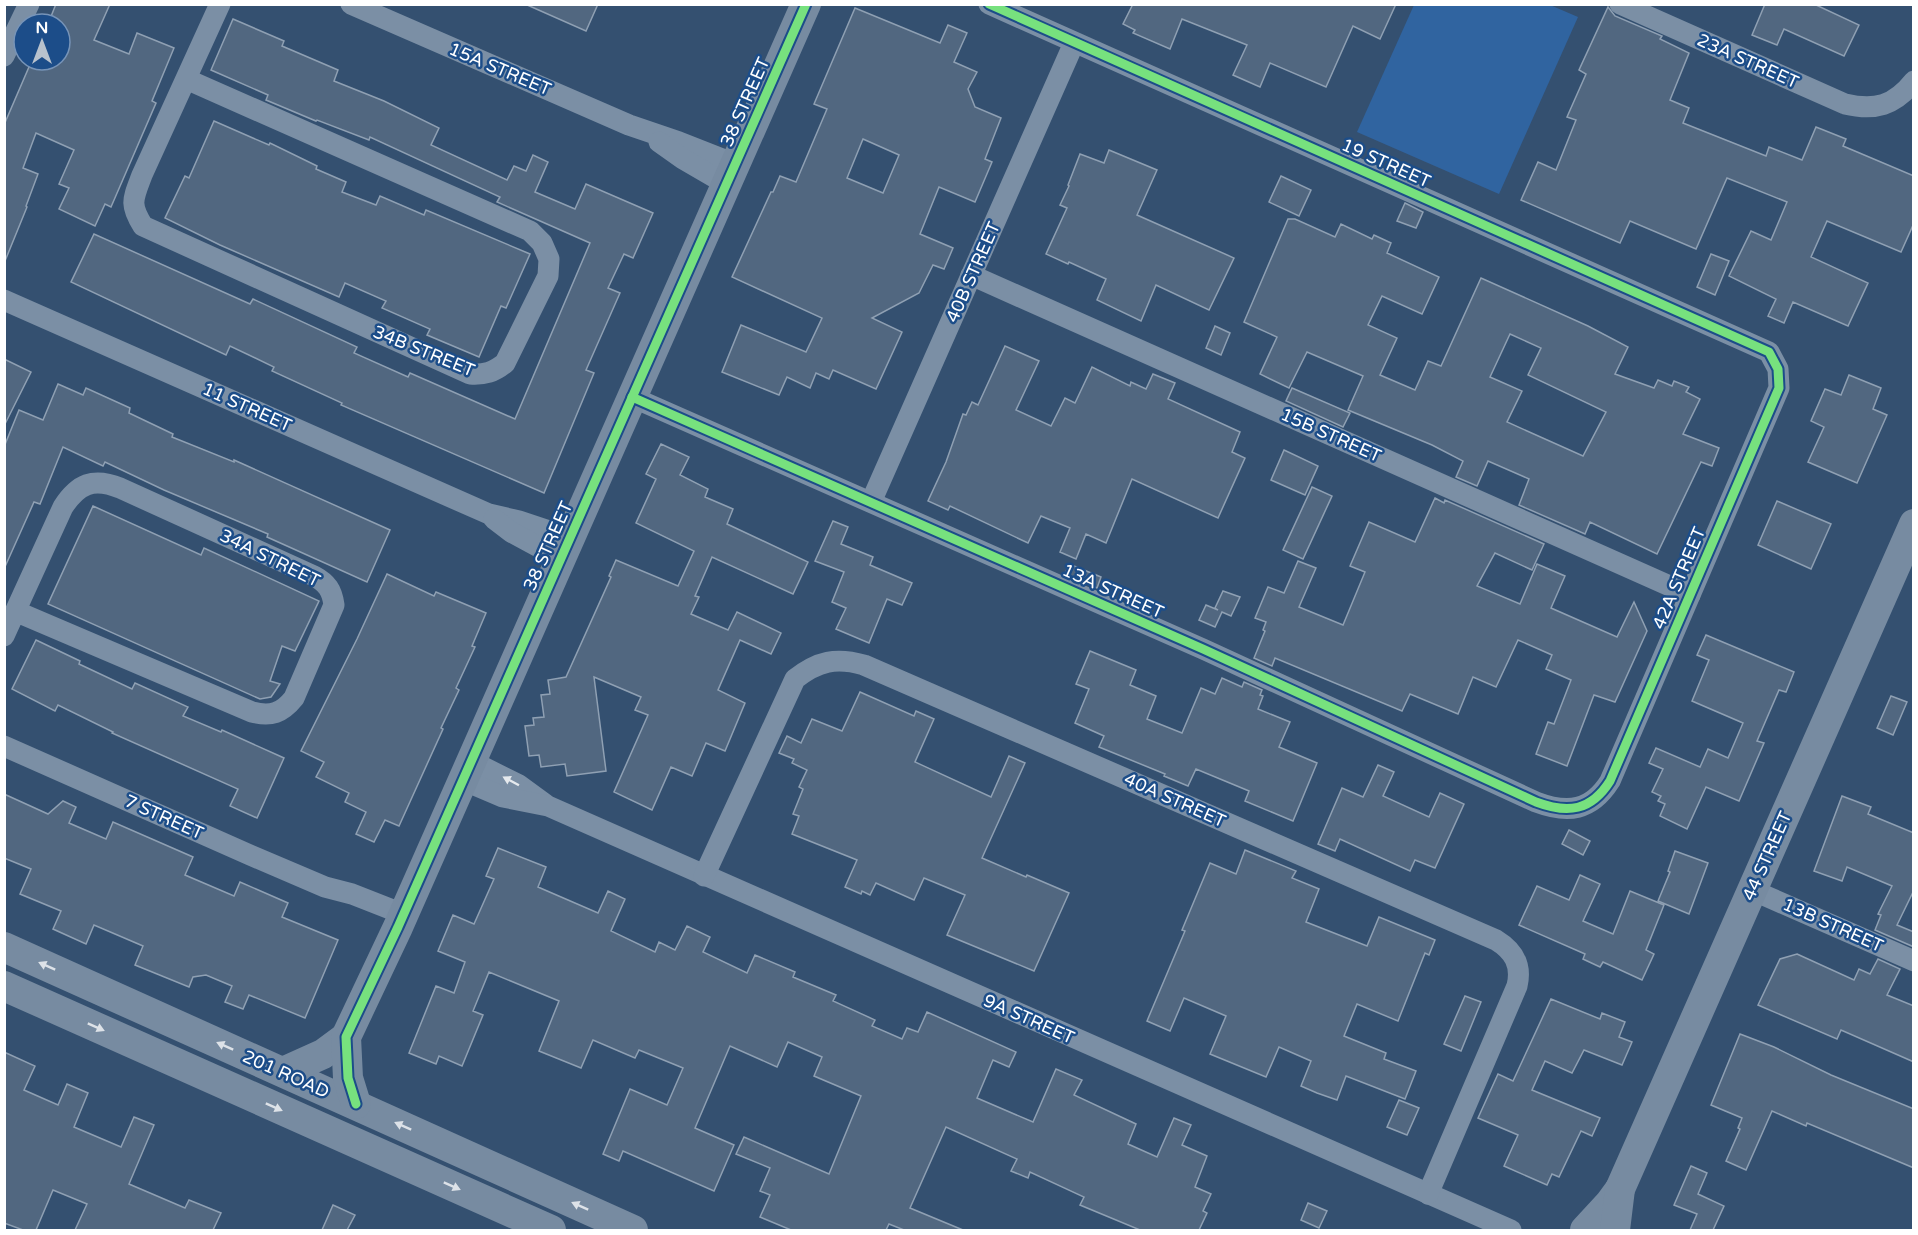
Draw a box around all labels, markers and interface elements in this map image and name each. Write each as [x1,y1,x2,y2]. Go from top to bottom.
north arrow [12,12,72,72]
text: N [36,18,48,38]
street label: 23A STREET [1694,29,1802,93]
street label: 15A STREET [446,38,554,100]
street label: 38 STREET [716,54,774,150]
street label: 19 STREET [1338,134,1434,192]
street label: 40B STREET [941,218,1005,326]
street label: 34B STREET [370,321,478,381]
street label: 11 STREET [199,378,295,436]
street label: 15B STREET [1277,403,1385,467]
street label: 38 STREET [519,498,577,594]
street label: 34A STREET [216,524,324,592]
street label: 42A STREET [1648,524,1710,632]
street label: 13A STREET [1059,559,1167,623]
street label: 40A STREET [1121,768,1229,832]
one-way arrow [502,776,519,786]
street label: 7 STREET [121,790,207,844]
street label: 44 STREET [1738,808,1796,904]
street label: 13B STREET [1779,893,1887,957]
one-way arrow [37,961,55,971]
street label: 9A STREET [980,989,1078,1049]
one-way arrow [88,1022,106,1032]
one-way arrow [215,1041,233,1051]
street label: 201 ROAD [239,1045,333,1103]
one-way arrow [266,1102,283,1111]
one-way arrow [394,1121,411,1130]
one-way arrow [444,1181,462,1191]
one-way arrow [572,1202,589,1211]

